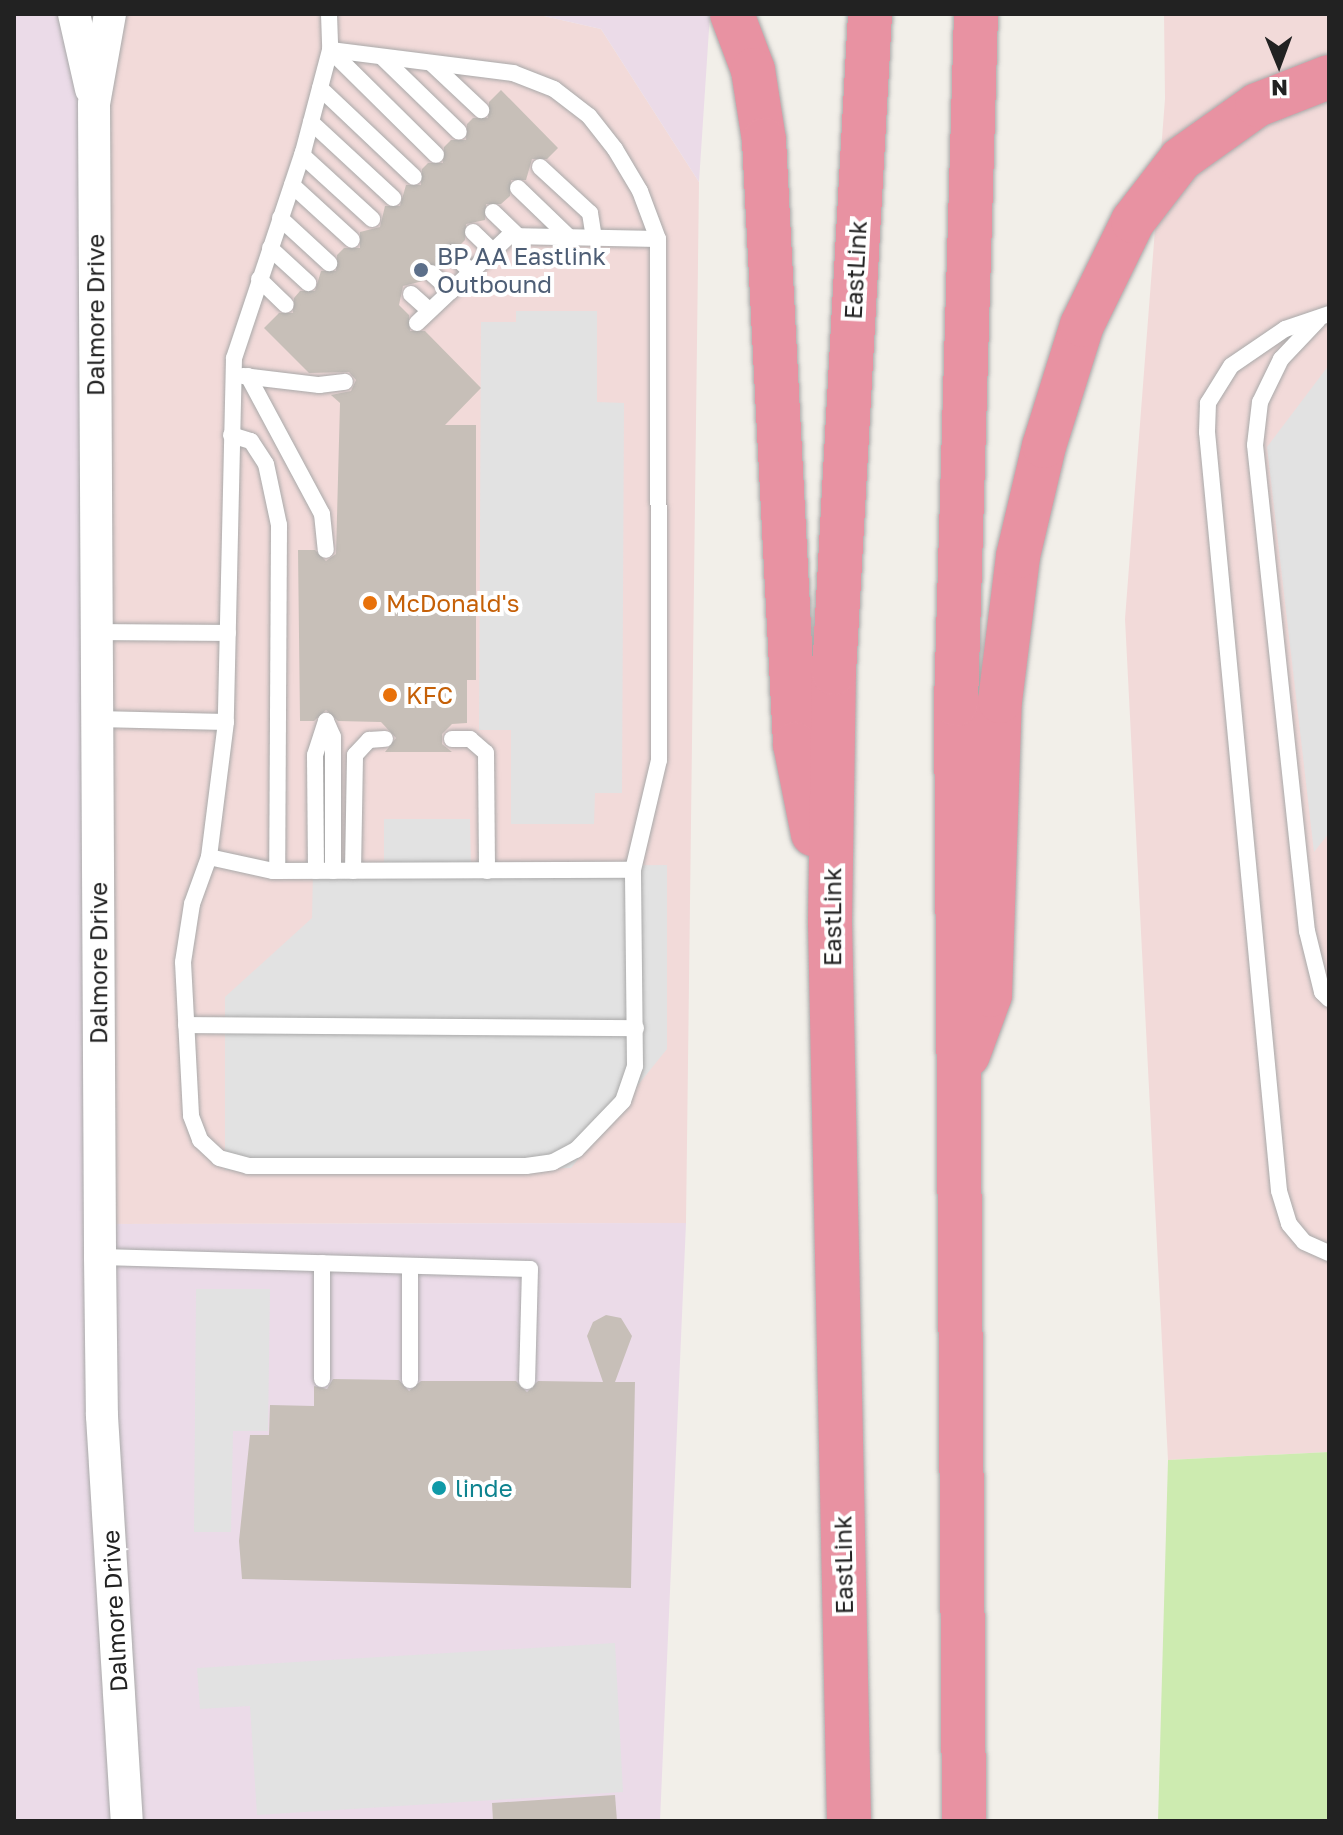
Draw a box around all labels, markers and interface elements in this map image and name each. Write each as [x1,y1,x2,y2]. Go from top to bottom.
north arrow [1239,24,1319,104]
text: N [1271,75,1288,102]
street label: EastLink [838,220,872,320]
street label: Dalmore Drive [81,234,109,396]
place label: BP AA Eastlink Outbound [437,242,606,298]
marker: BP AA Eastlink Outbound [412,261,430,279]
place label: McDonald's [386,589,519,617]
marker: McDonald's [361,594,379,612]
place label: KFC [406,681,453,709]
marker: KFC [381,686,399,704]
street label: EastLink [818,868,846,966]
street label: Dalmore Drive [84,882,112,1044]
place label: linde [455,1474,513,1502]
marker: linde [430,1479,448,1497]
street label: EastLink [828,1515,858,1615]
street label: Dalmore Drive [95,1529,133,1693]

